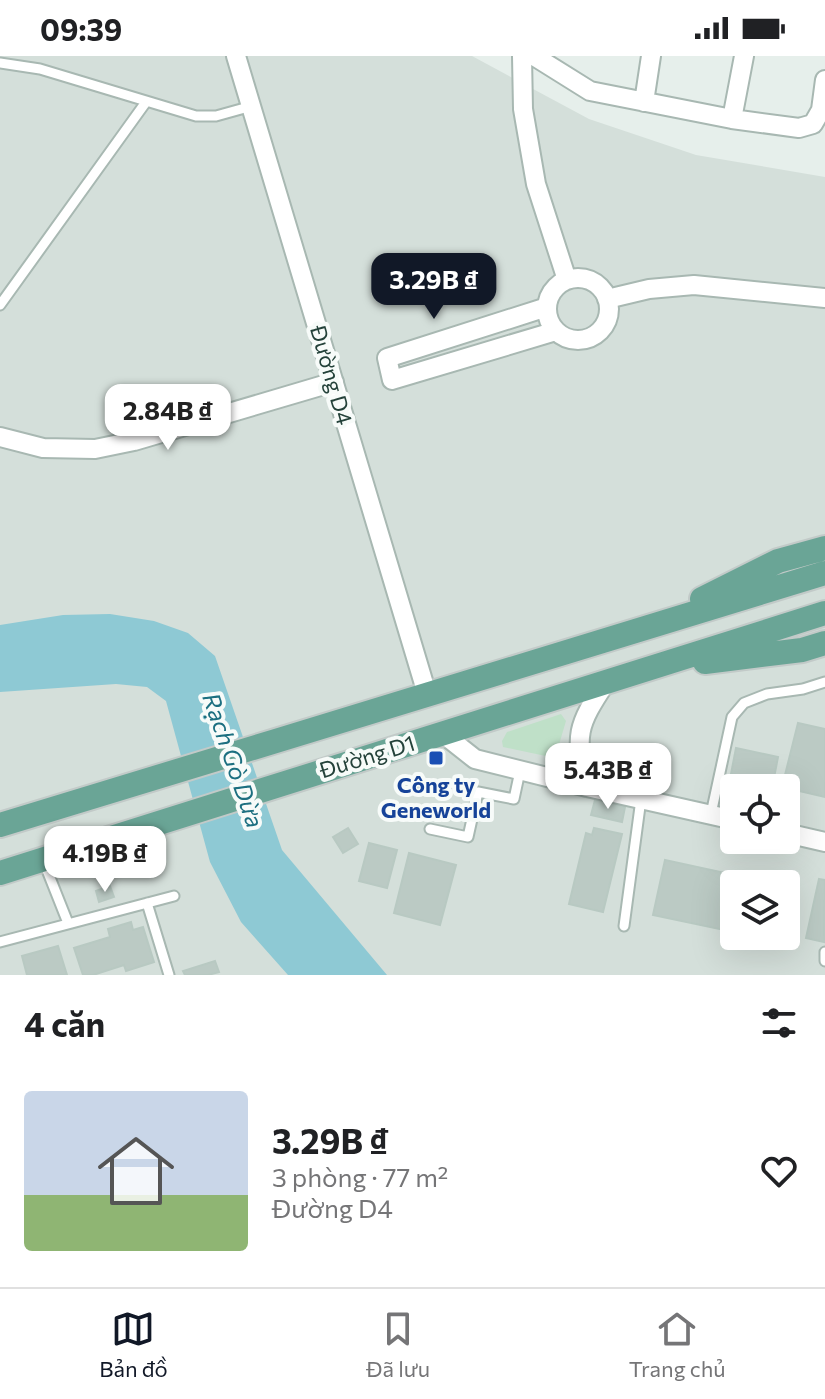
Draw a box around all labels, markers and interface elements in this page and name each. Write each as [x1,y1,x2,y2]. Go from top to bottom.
text: 09:39 [40,10,122,47]
pin: 3.29B ₫ [360,253,508,321]
text: 3.29B ₫ [389,263,479,294]
street label: Đường D4 [305,321,359,428]
pin: 2.84B ₫ [94,384,242,452]
text: 2.84B ₫ [123,394,213,425]
water label: Rạch Gò Dừa [197,689,271,831]
street label: Đường D1 [315,729,418,784]
pin: 5.43B ₫ [534,743,682,811]
marker: Công ty Geneworld [427,749,445,767]
text: 5.43B ₫ [563,753,653,784]
place label: Công ty Geneworld [381,771,491,823]
map controls [720,774,800,950]
button: locate [720,774,800,854]
pin: 4.19B ₫ [31,826,179,894]
text: 4.19B ₫ [62,836,148,867]
button: layers [720,870,800,950]
icon: filters [757,1001,801,1045]
text: 4 căn [24,1002,105,1044]
text: 3.29B ₫ [272,1119,389,1161]
icon: home [88,1123,184,1219]
icon: heart [757,1149,801,1193]
text: 3 phòng · 77 m² [272,1161,448,1192]
text: Đường D4 [272,1192,393,1223]
tab: Bản đồ [99,1307,168,1382]
tab: Đã lưu [366,1307,430,1382]
tab: Trang chủ [629,1307,726,1382]

